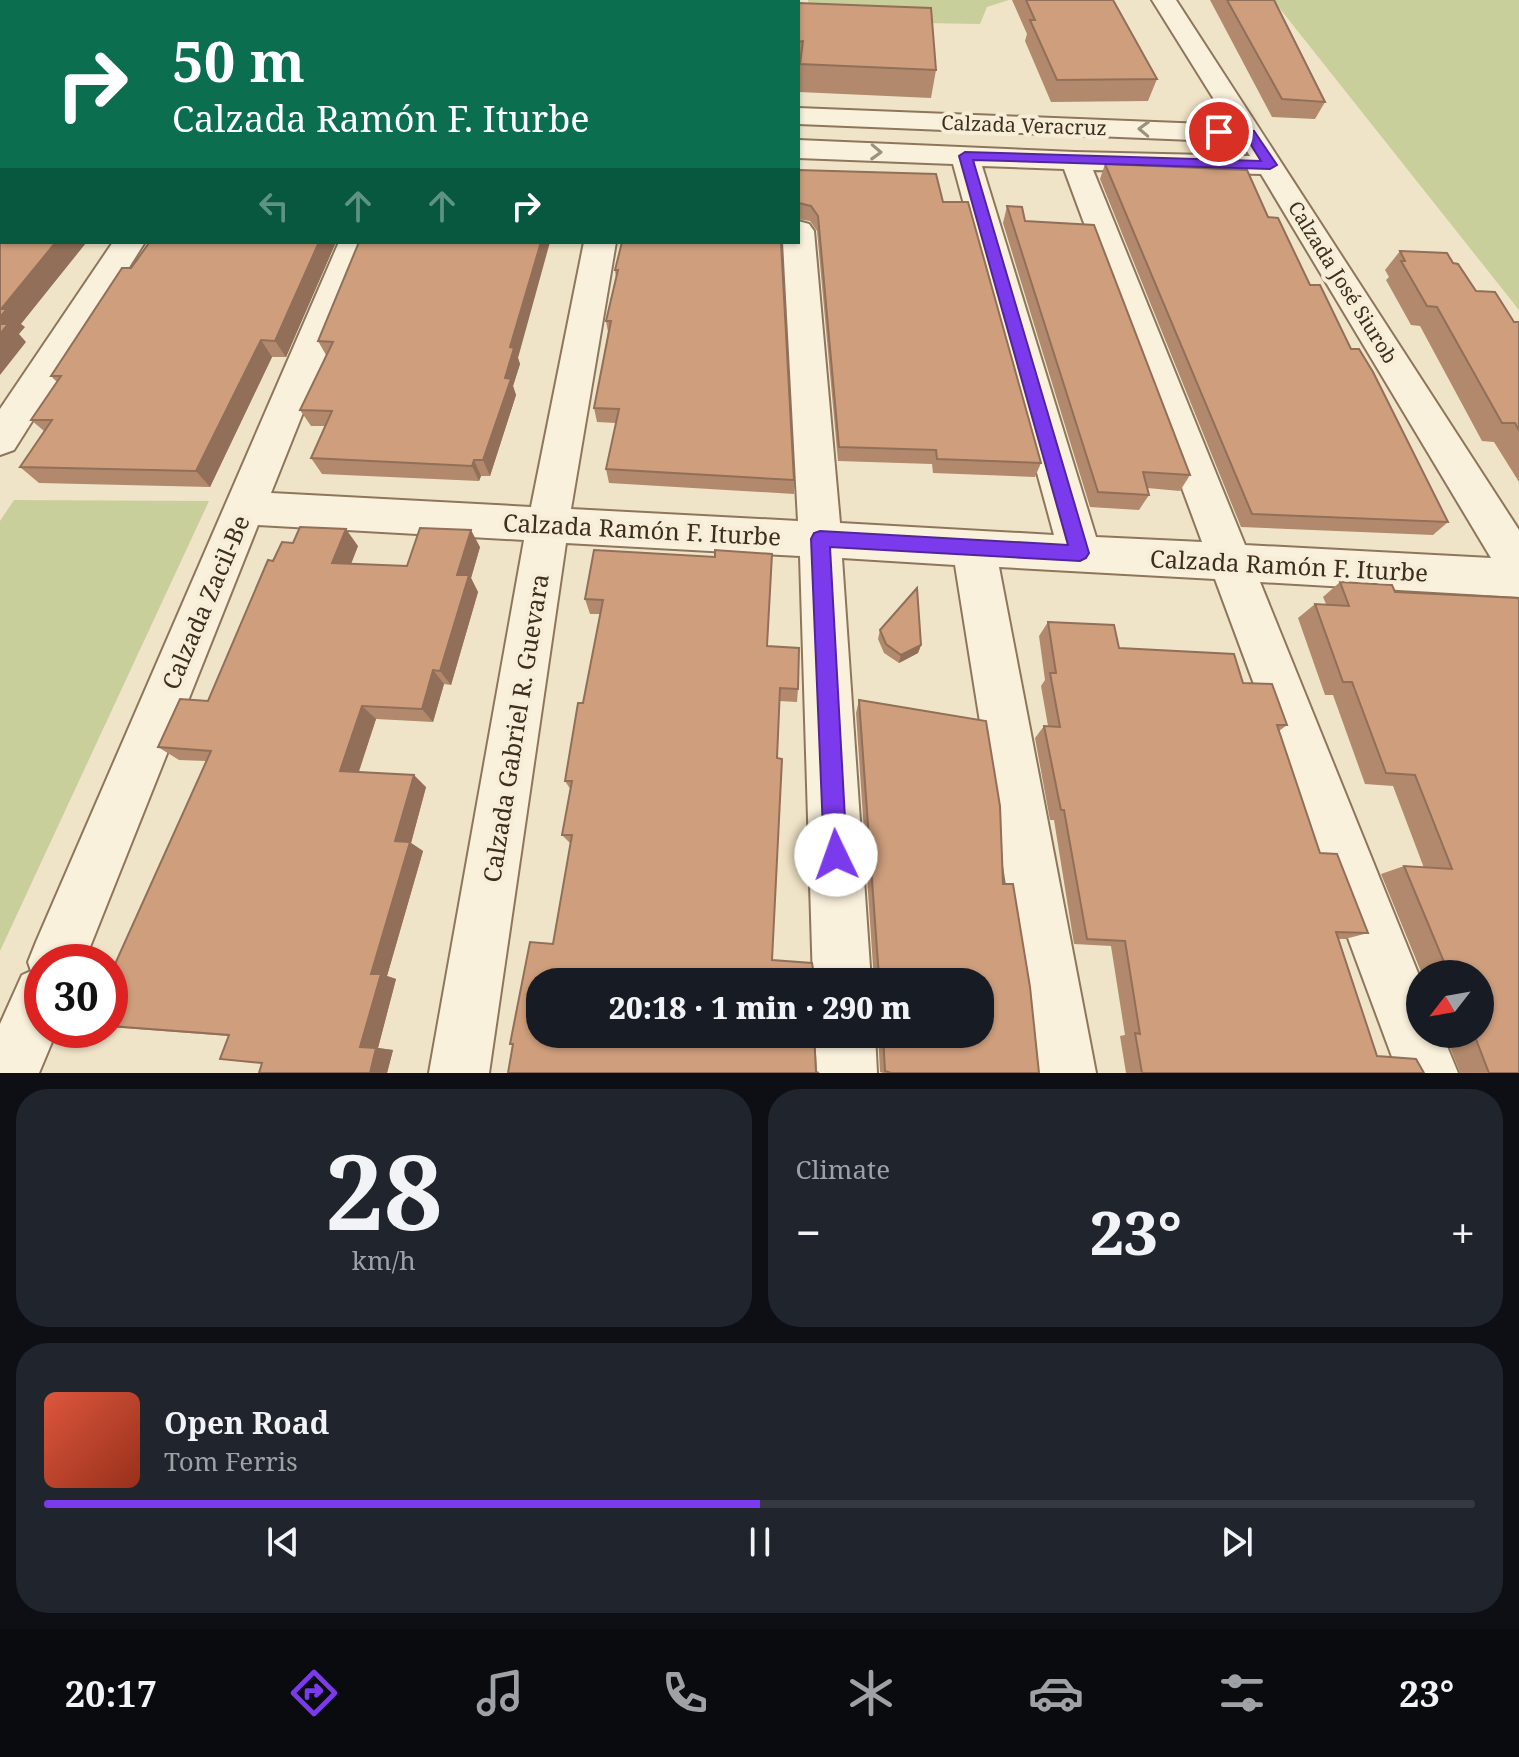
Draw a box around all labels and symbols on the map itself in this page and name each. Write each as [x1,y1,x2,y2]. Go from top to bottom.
pin [1185,98,1253,166]
street label: Calzada Veracruz [941,109,1107,141]
one-way arrow [1137,121,1150,138]
one-way arrow [870,144,883,161]
street label: Calzada José Siurob [1282,196,1404,368]
street label: Calzada Ramón F. Iturbe [502,505,782,553]
street label: Calzada Zacil-Be [153,510,257,694]
street label: Calzada Ramón F. Iturbe [1149,541,1429,589]
street label: Calzada Gabriel R. Guevara [474,571,556,885]
position arrow [794,813,878,897]
speed limit sign: 30 [24,944,128,1048]
north arrow [1406,960,1494,1048]

